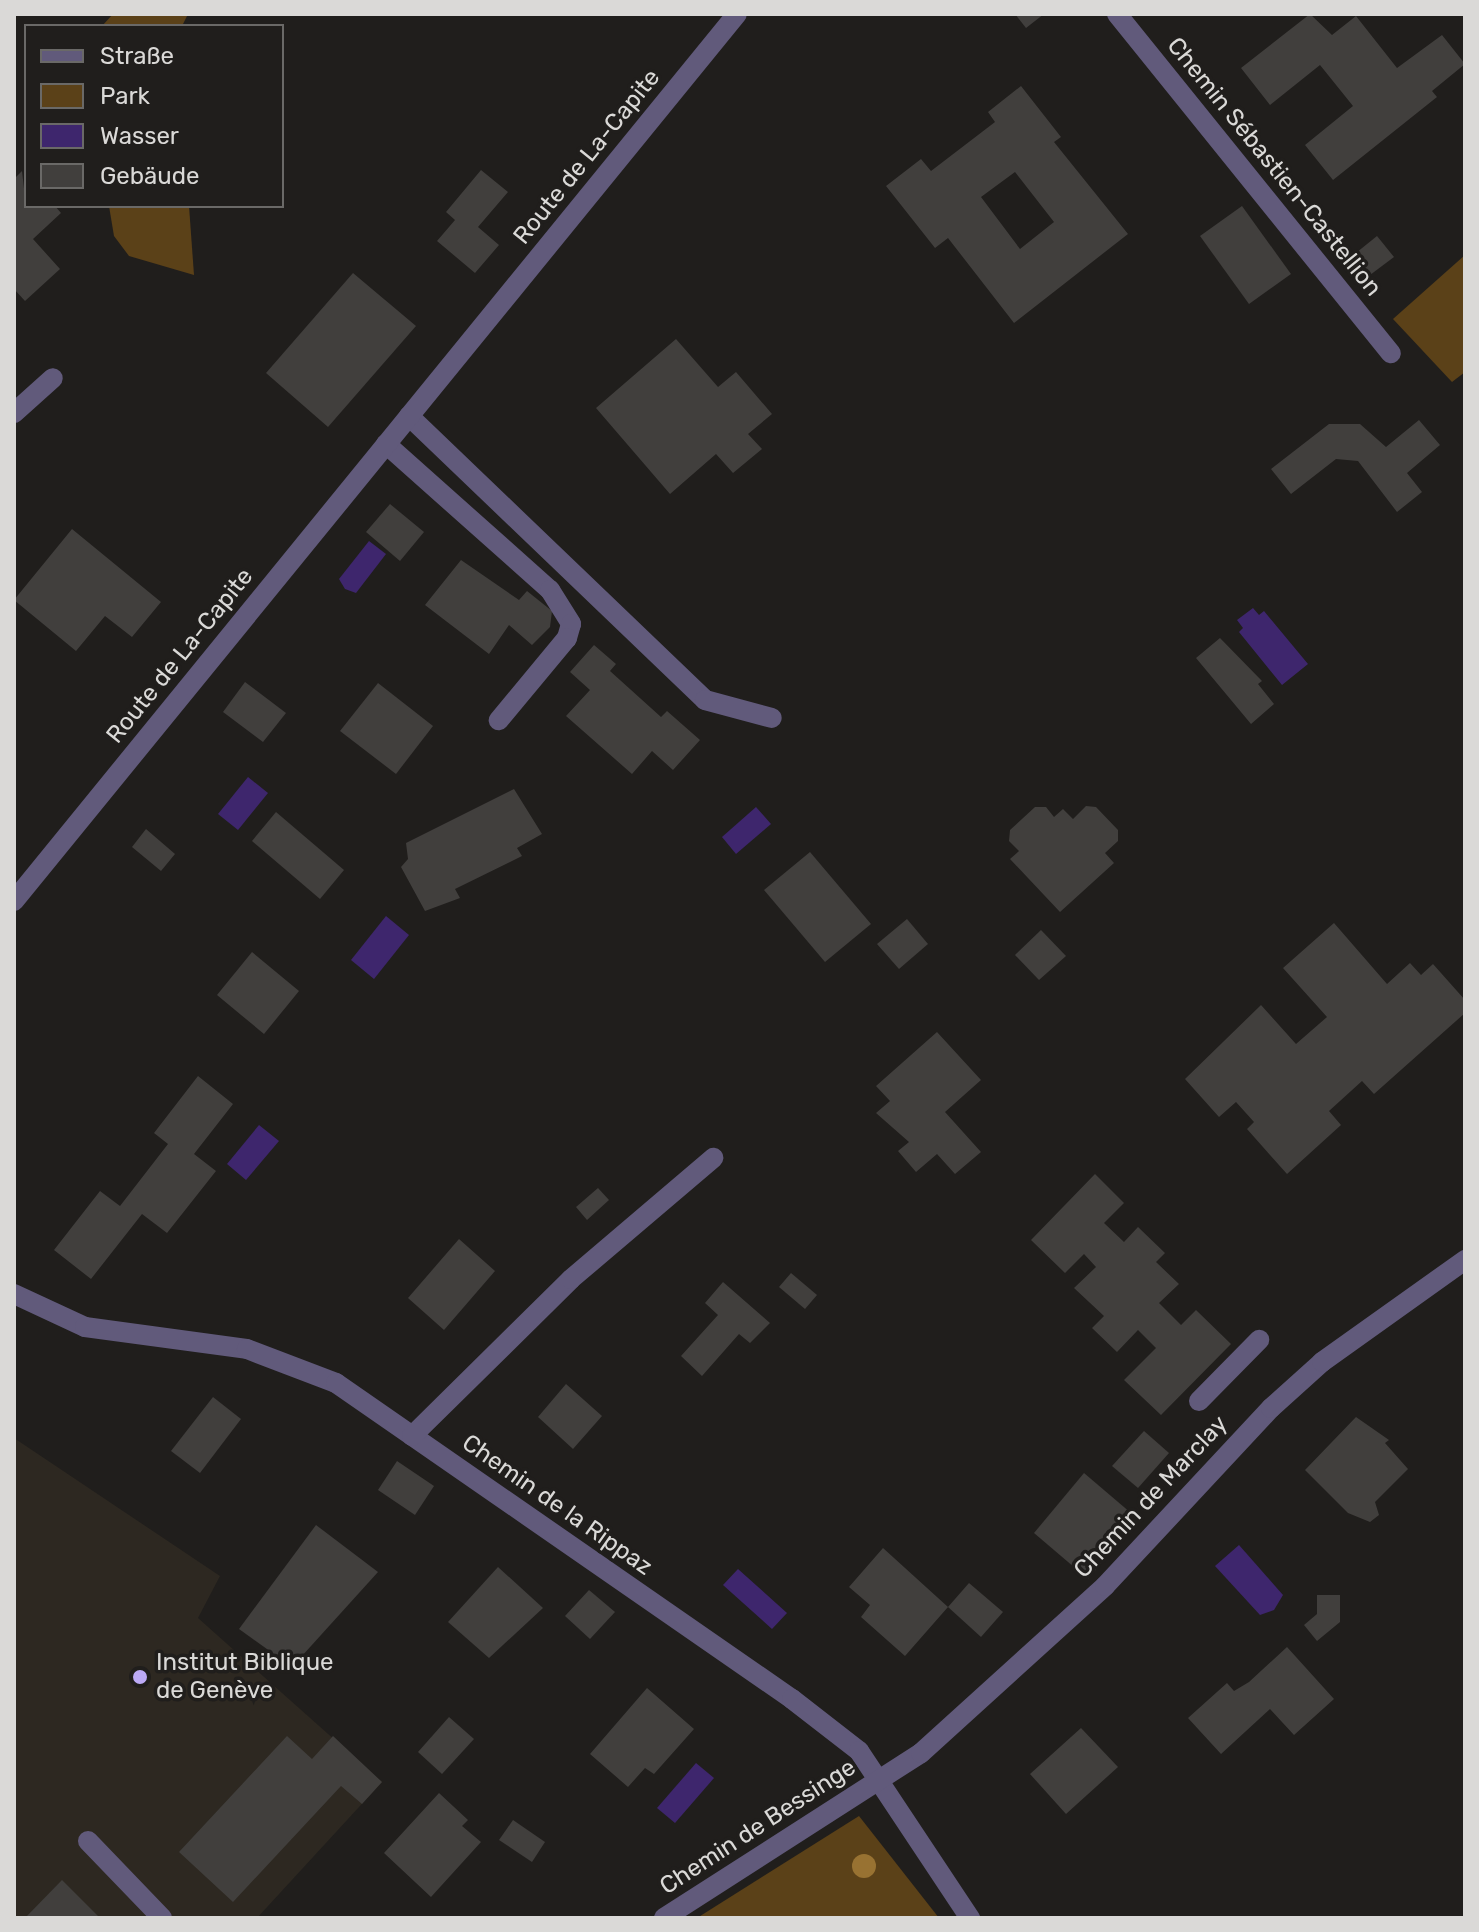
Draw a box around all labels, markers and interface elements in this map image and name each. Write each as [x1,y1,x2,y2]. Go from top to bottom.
legend [24,24,284,208]
street label: Chemin Sébastien-Castellion [1161,32,1387,302]
text: Straße [100,42,174,70]
street label: Route de La-Capite [508,64,666,250]
text: Park [100,82,150,110]
text: Wasser [100,122,179,150]
text: Gebäude [100,162,199,190]
street label: Route de La-Capite [101,563,259,749]
street label: Chemin de Marclay [1068,1410,1234,1584]
street label: Chemin de la Rippaz [456,1428,658,1582]
place label: Institut Biblique de Genève [156,1649,334,1705]
marker: Institut Biblique de Genève [131,1668,149,1686]
street label: Chemin de Bessinge [655,1753,861,1901]

